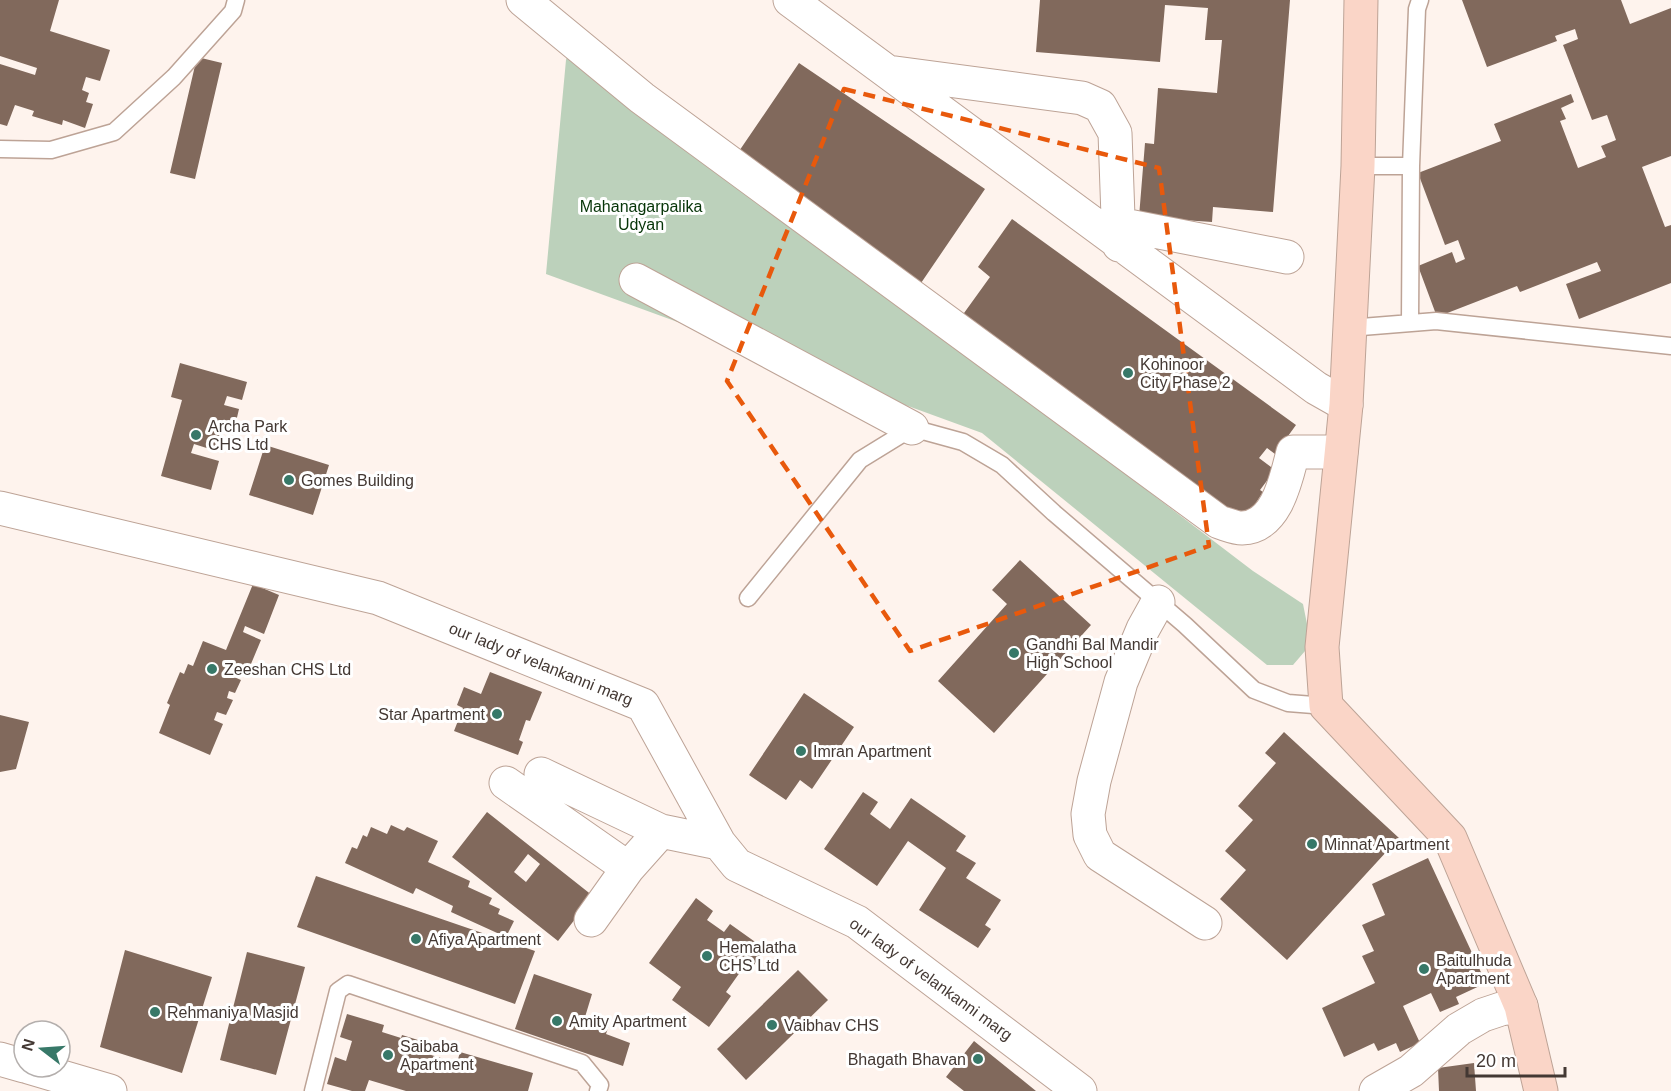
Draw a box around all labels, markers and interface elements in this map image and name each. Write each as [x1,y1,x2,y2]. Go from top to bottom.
park label: Mahanagarpalika Udyan [580,198,702,233]
place label: Kohinoor City Phase 2 [1140,356,1231,391]
marker: Kohinoor City Phase 2 [1121,366,1135,380]
place label: Archa Park CHS Ltd [208,418,288,453]
marker: Archa Park CHS Ltd [189,428,203,442]
place label: Gomes Building [301,472,414,489]
marker: Gomes Building [282,473,296,487]
street label: our lady of velankanni marg [447,619,635,709]
place label: Gandhi Bal Mandir High School [1026,636,1159,671]
marker: Gandhi Bal Mandir High School [1007,646,1021,660]
place label: Zeeshan CHS Ltd [224,661,351,678]
marker: Zeeshan CHS Ltd [205,662,219,676]
place label: Star Apartment [378,706,486,723]
marker: Star Apartment [490,707,504,721]
place label: Imran Apartment [813,743,932,760]
marker: Imran Apartment [794,744,808,758]
place label: Minnat Apartment [1324,836,1450,853]
marker: Minnat Apartment [1305,837,1319,851]
street label: our lady of velankanni marg [846,914,1016,1044]
place label: Afiya Apartment [428,931,542,948]
marker: Afiya Apartment [409,932,423,946]
place label: Hemalatha CHS Ltd [719,939,796,974]
marker: Hemalatha CHS Ltd [700,949,714,963]
place label: Baitulhuda Apartment [1436,952,1512,987]
marker: Baitulhuda Apartment [1417,962,1431,976]
place label: Rehmaniya Masjid [167,1004,299,1021]
marker: Rehmaniya Masjid [148,1005,162,1019]
place label: Amity Apartment [569,1013,687,1030]
marker: Amity Apartment [550,1014,564,1028]
place label: Vaibhav CHS [784,1017,879,1034]
marker: Vaibhav CHS [765,1018,779,1032]
north arrow [12,1019,72,1079]
text: N [18,1037,38,1053]
place label: Saibaba Apartment [400,1038,474,1073]
scale bar [1467,1040,1564,1078]
marker: Saibaba Apartment [381,1048,395,1062]
place label: Bhagath Bhavan [848,1051,966,1068]
text: 20 m [1476,1051,1516,1071]
marker: Bhagath Bhavan [971,1052,985,1066]

